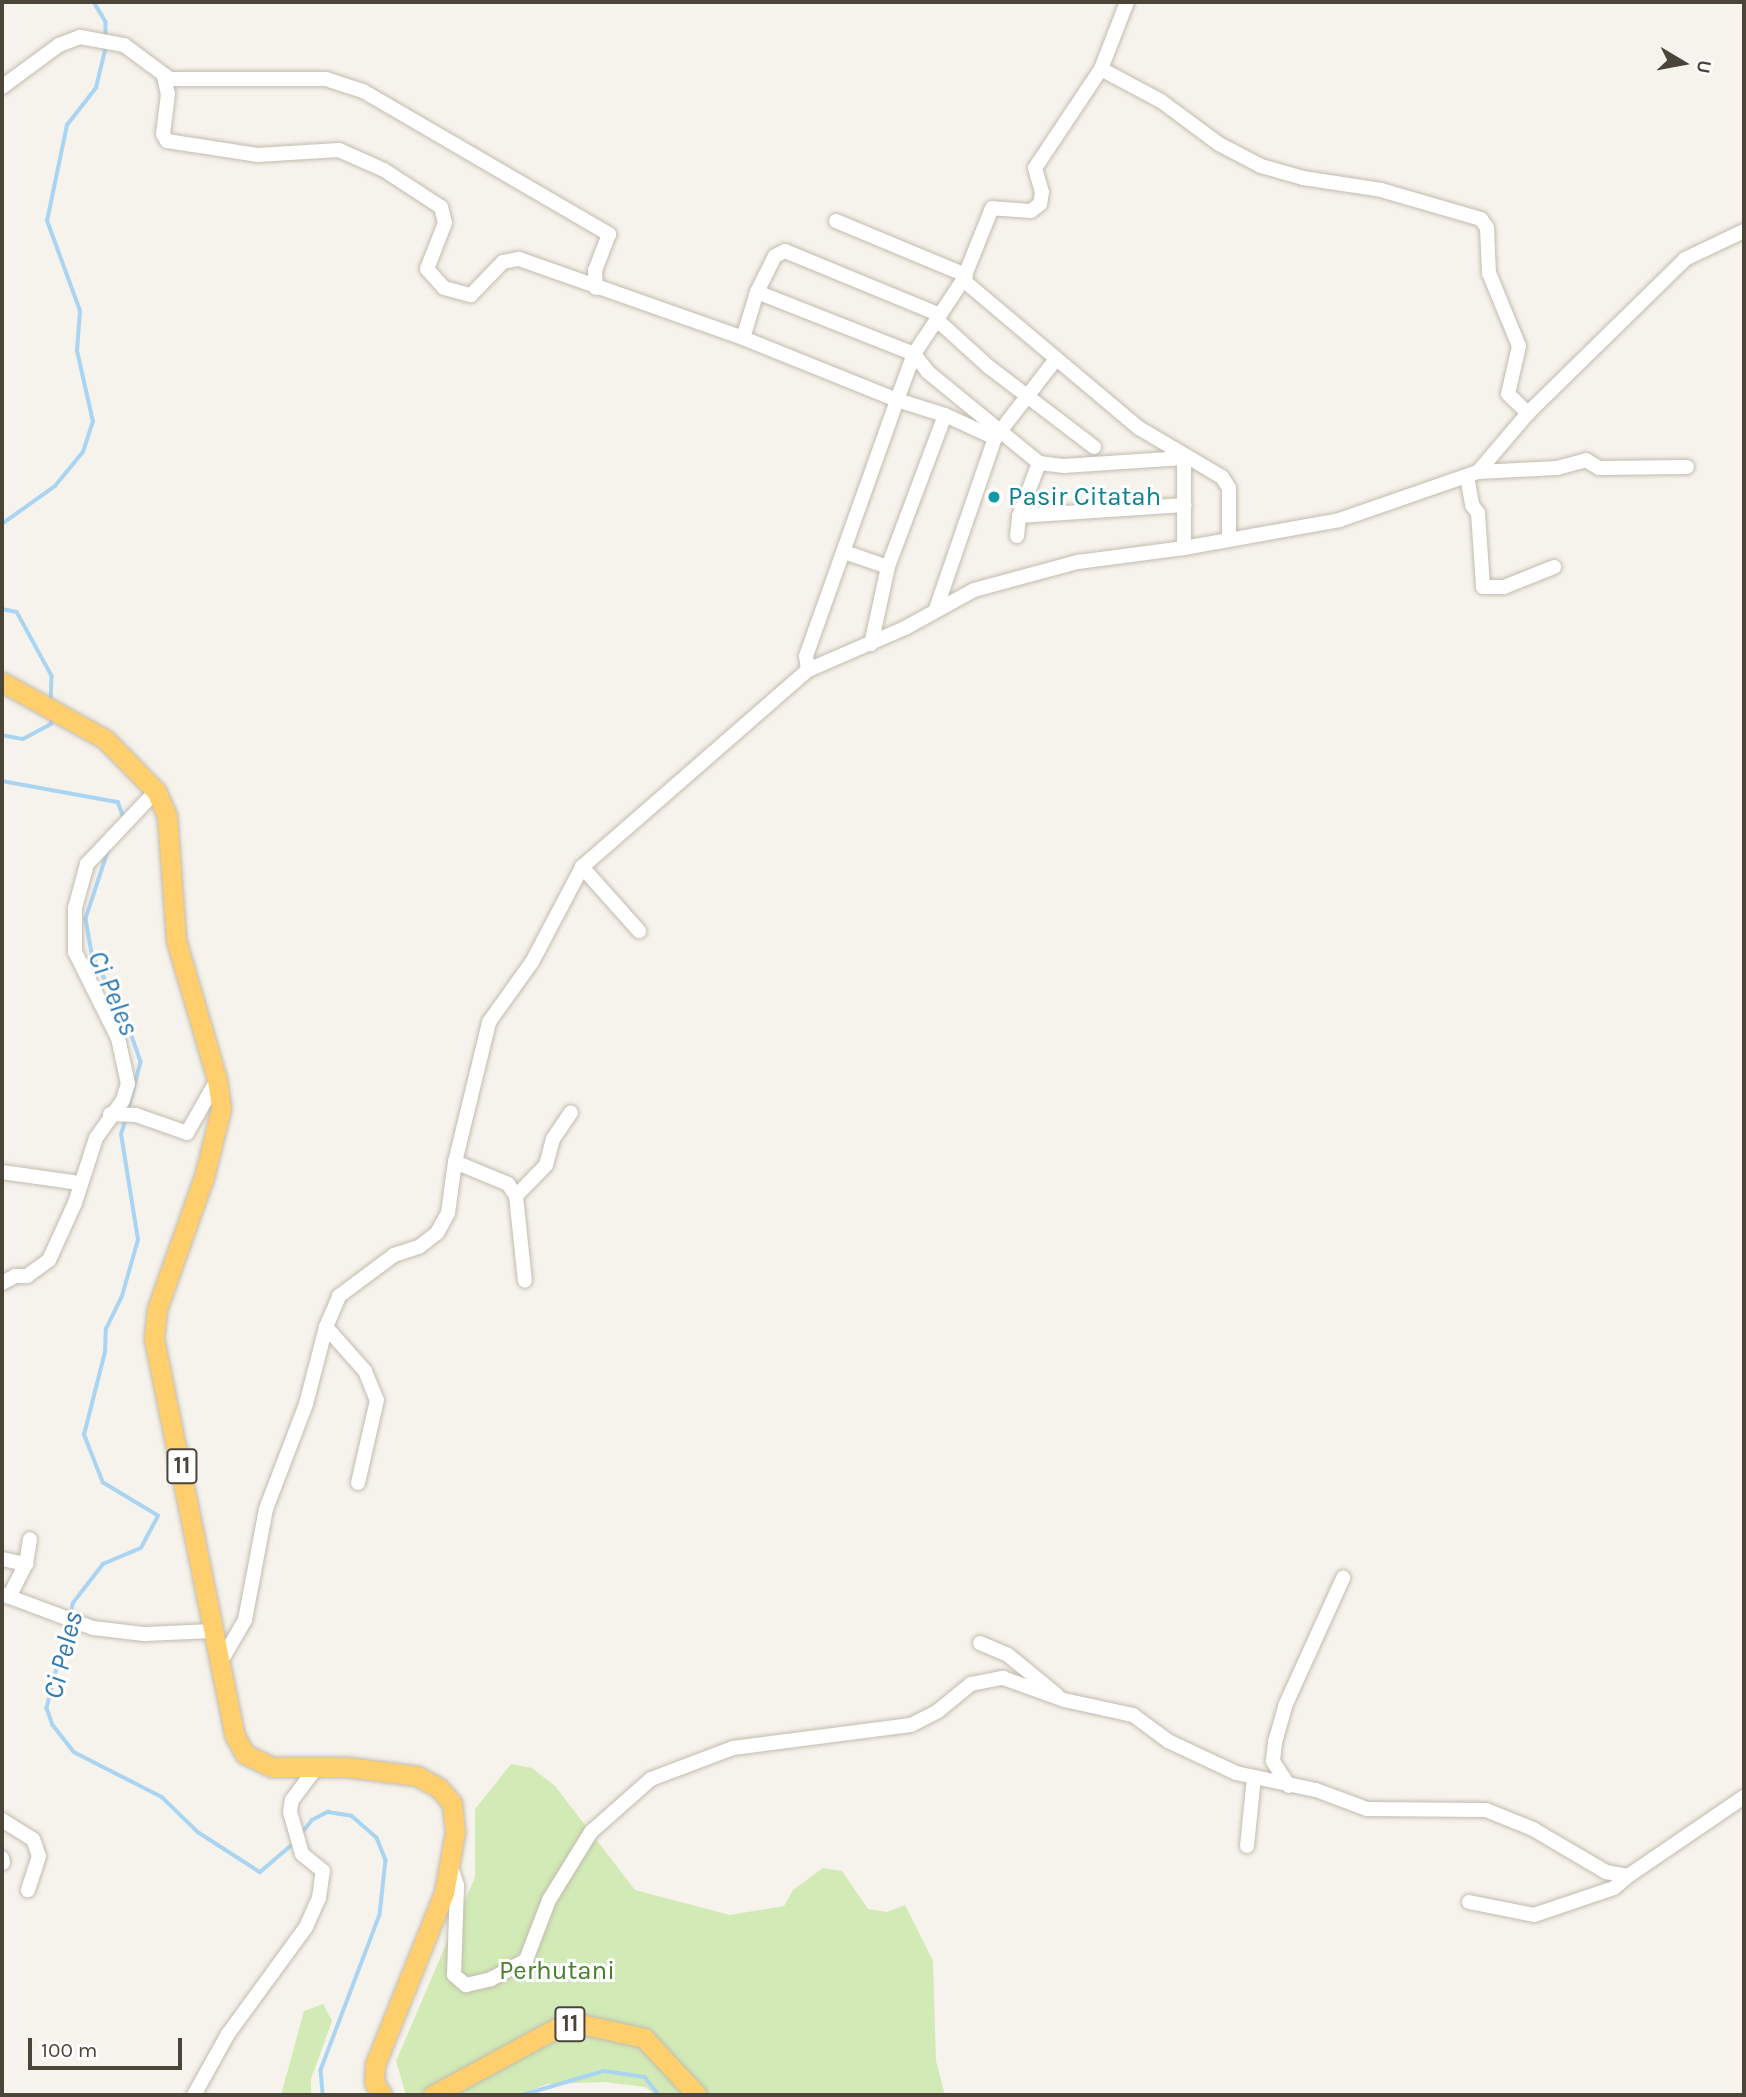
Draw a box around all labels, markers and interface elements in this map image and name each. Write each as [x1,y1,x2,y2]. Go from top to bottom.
north arrow [1648,28,1718,98]
text: U [1692,58,1716,75]
place label: Pasir Citatah [1008,481,1161,513]
marker: Pasir Citatah [986,489,1002,505]
water label: Ci Peles [80,945,146,1041]
road number: 11 [166,1446,198,1486]
water label: Ci Peles [36,1608,90,1702]
park label: Perhutani [499,1955,615,1987]
road number: 11 [554,2004,586,2045]
scale bar [32,2024,186,2068]
text: 100 m [41,2038,98,2062]

